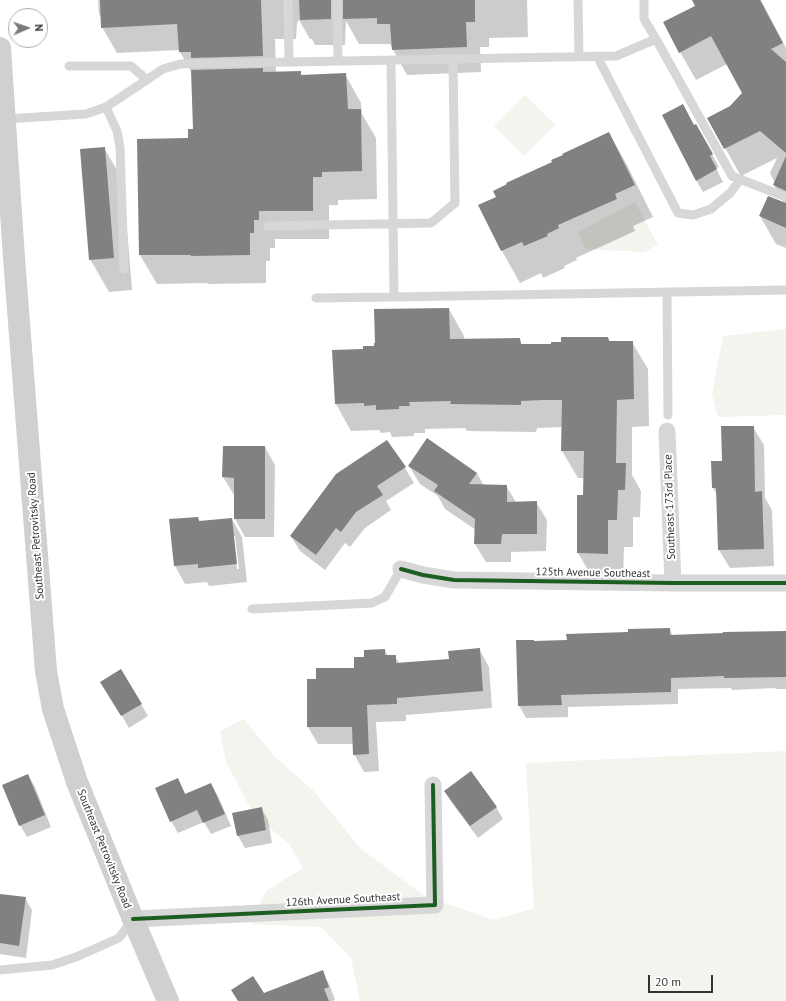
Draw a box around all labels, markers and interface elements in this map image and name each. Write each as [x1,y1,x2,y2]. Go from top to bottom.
north arrow [8,8,48,48]
text: N [32,24,46,31]
street label: Southeast 173rd Place [662,454,678,560]
street label: Southeast Petrovitsky Road [25,472,47,600]
street label: 125th Avenue Southeast [536,565,650,581]
street label: Southeast Petrovitsky Road [74,787,134,911]
street label: 126th Avenue Southeast [285,890,401,910]
scale bar [650,967,715,993]
text: 20 m [655,974,681,989]

